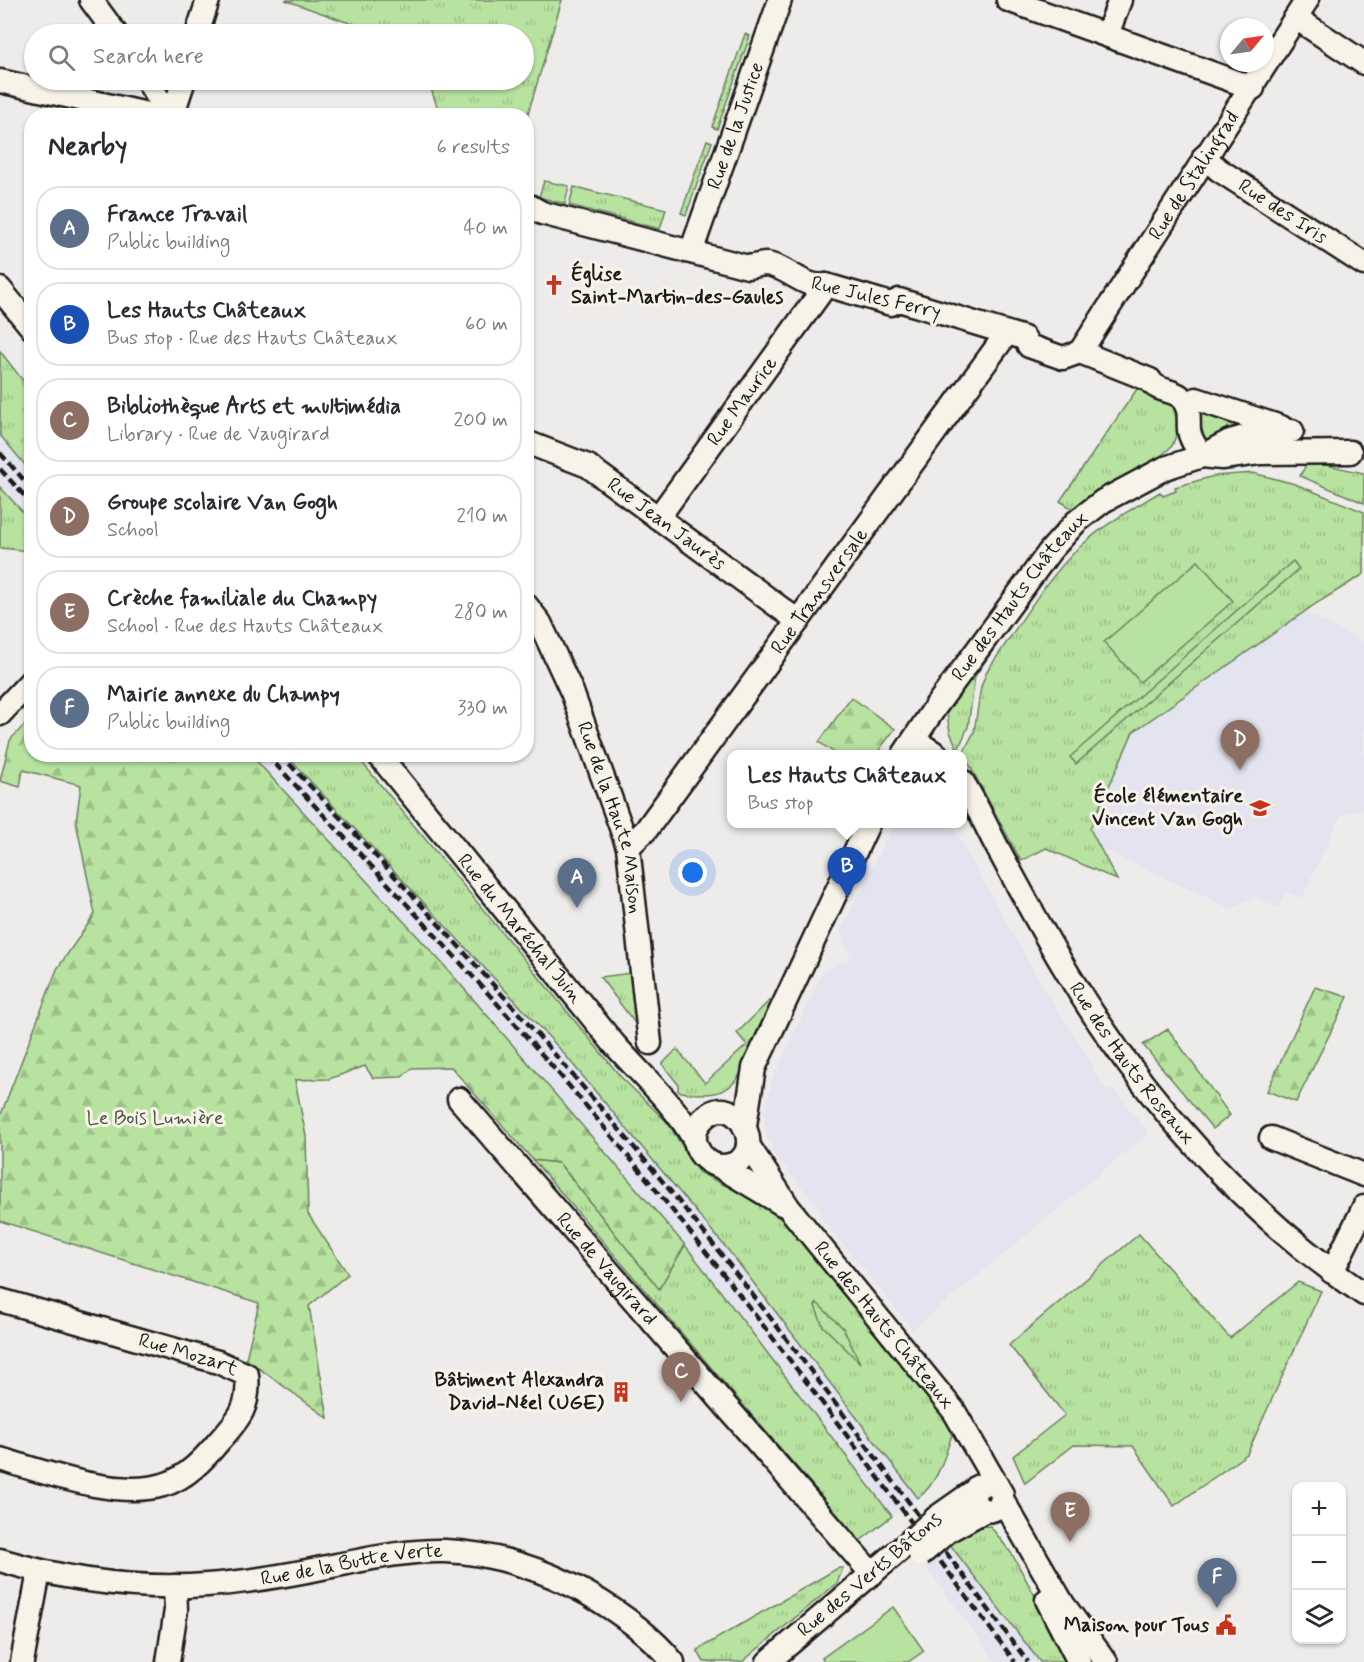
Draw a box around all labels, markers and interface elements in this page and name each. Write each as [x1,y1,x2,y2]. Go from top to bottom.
north arrow [1220,18,1274,72]
search box [24,24,534,90]
icon: search [45,41,78,74]
text: Search here [93,43,204,71]
street label: Rue de la Justice [701,58,771,193]
street label: Rue de Stalingrad [1142,106,1245,245]
text: Nearby [48,130,127,164]
text: 6 results [437,134,510,161]
street label: Rue des Iris [1233,172,1333,250]
text: France Travail [107,201,247,229]
text: A [63,215,76,242]
text: 40 m [464,215,508,242]
text: Public building [107,229,230,256]
place label: Église Saint-Martin-des-Gaules [571,260,783,311]
street label: Rue Jules Ferry [808,270,944,326]
church icon: Église Saint-Martin-des-Gaules [542,273,566,297]
text: Les Hauts Châteaux [107,297,306,325]
text: B [63,311,76,338]
text: 60 m [465,311,508,338]
text: Bus stop · Rue des Hauts Châteaux [107,325,398,352]
street label: Rue Maurice [701,351,784,452]
text: Bibliothèque Arts et multimédia [107,393,401,421]
text: C [62,407,77,434]
text: 200 m [453,407,508,434]
text: Library · Rue de Vaugirard [107,421,330,448]
street label: Rue Jean Jaurès [601,471,732,577]
text: Groupe scolaire Van Gogh [107,489,338,517]
text: D [63,503,76,530]
text: 210 m [456,503,508,530]
street label: Rue des Hauts Châteaux [945,504,1094,687]
text: School [107,517,159,544]
street label: Rue Transversale [765,522,875,660]
text: Crèche familiale du Champy [107,585,377,613]
text: E [64,599,75,626]
text: 280 m [454,599,508,626]
text: School · Rue des Hauts Châteaux [107,613,383,640]
text: Mairie annexe du Champy [107,681,340,709]
text: F [64,695,75,722]
text: 330 m [457,695,508,722]
text: Public building [107,709,230,736]
street label: Rue de la Haute Maison [570,718,649,915]
pin: D [1220,720,1260,770]
popup [727,750,967,828]
text: Les Hauts Châteaux [748,762,946,790]
place label: École élémentaire Vincent Van Gogh [1092,782,1243,835]
text: Bus stop [748,790,814,817]
school or university icon: École élémentaire Vincent Van Gogh [1248,796,1272,820]
street label: Rue du Maréchal Juin [451,848,589,1009]
pin: B [828,848,866,897]
pin: A [558,858,596,908]
your location [678,858,707,887]
street label: Rue des Hauts Roseaux [1063,977,1201,1150]
park label: Le Bois Lumière [86,1105,224,1132]
street label: Rue de Vaugirard [550,1207,663,1331]
street label: Rue des Hauts Châteaux [808,1235,961,1415]
street label: Rue Mozart [135,1327,243,1383]
pin: C [662,1352,700,1402]
place label: Bâtiment Alexandra David-Néel (UGE) [435,1367,605,1417]
building icon: Bâtiment Alexandra David-Néel (UGE) [609,1380,633,1404]
map controls [1292,1482,1346,1644]
button: + [1292,1482,1346,1536]
pin: E [1050,1492,1090,1542]
street label: Rue des Verts Bâtons [792,1506,948,1644]
button: − [1292,1536,1346,1590]
street label: Rue de la Butte Verte [259,1537,443,1592]
pin: F [1198,1558,1236,1608]
button: layers [1292,1590,1346,1644]
place label: Maison pour Tous [1064,1612,1209,1639]
public building icon: Maison pour Tous [1214,1613,1238,1637]

